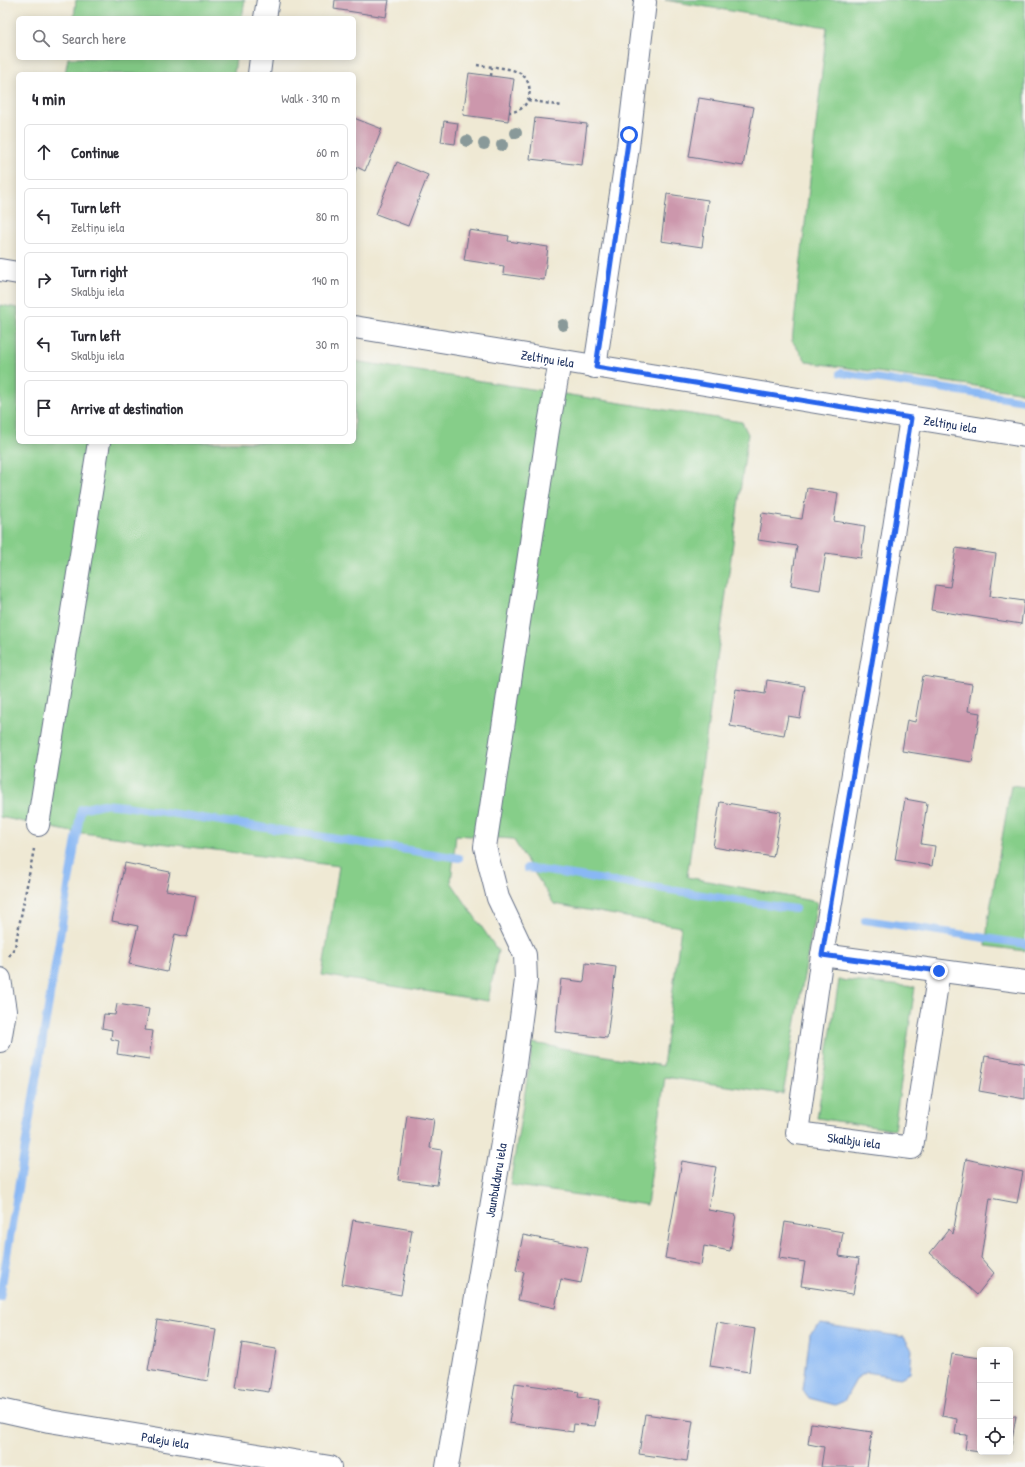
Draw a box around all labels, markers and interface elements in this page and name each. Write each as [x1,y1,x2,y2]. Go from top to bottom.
search box [16,16,356,60]
icon: search [30,27,52,49]
text: Search here [62,28,126,49]
text: 4 min [32,87,65,110]
text: Walk · 310 m [281,89,340,107]
route start [620,126,638,144]
icon: ahead [33,141,55,163]
text: Continue [71,142,119,163]
text: 60 m [316,143,339,161]
text: Turn left [71,197,121,218]
icon: left [33,205,55,227]
text: 80 m [316,207,339,225]
text: Zeltiņu iela [71,218,124,236]
text: Turn right [71,261,127,282]
icon: right [33,269,55,291]
text: 140 m [312,271,339,289]
text: Skalbju iela [71,282,124,300]
text: Turn left [71,325,121,346]
icon: left [33,333,55,355]
text: 30 m [316,335,339,353]
street label: Zeltiņu iela [520,345,575,372]
text: Skalbju iela [71,346,124,364]
icon: arrive [33,397,55,419]
text: Arrive at destination [71,398,183,419]
street label: Zeltiņu iela [922,411,978,437]
route end [930,962,948,980]
street label: Skalbju iela [826,1128,881,1153]
street label: Jaunbulduru iela [481,1142,511,1219]
map controls [977,1347,1013,1455]
button: + [977,1347,1013,1383]
button: − [977,1383,1013,1419]
button: locate [977,1419,1013,1455]
street label: Paleju iela [140,1427,190,1453]

